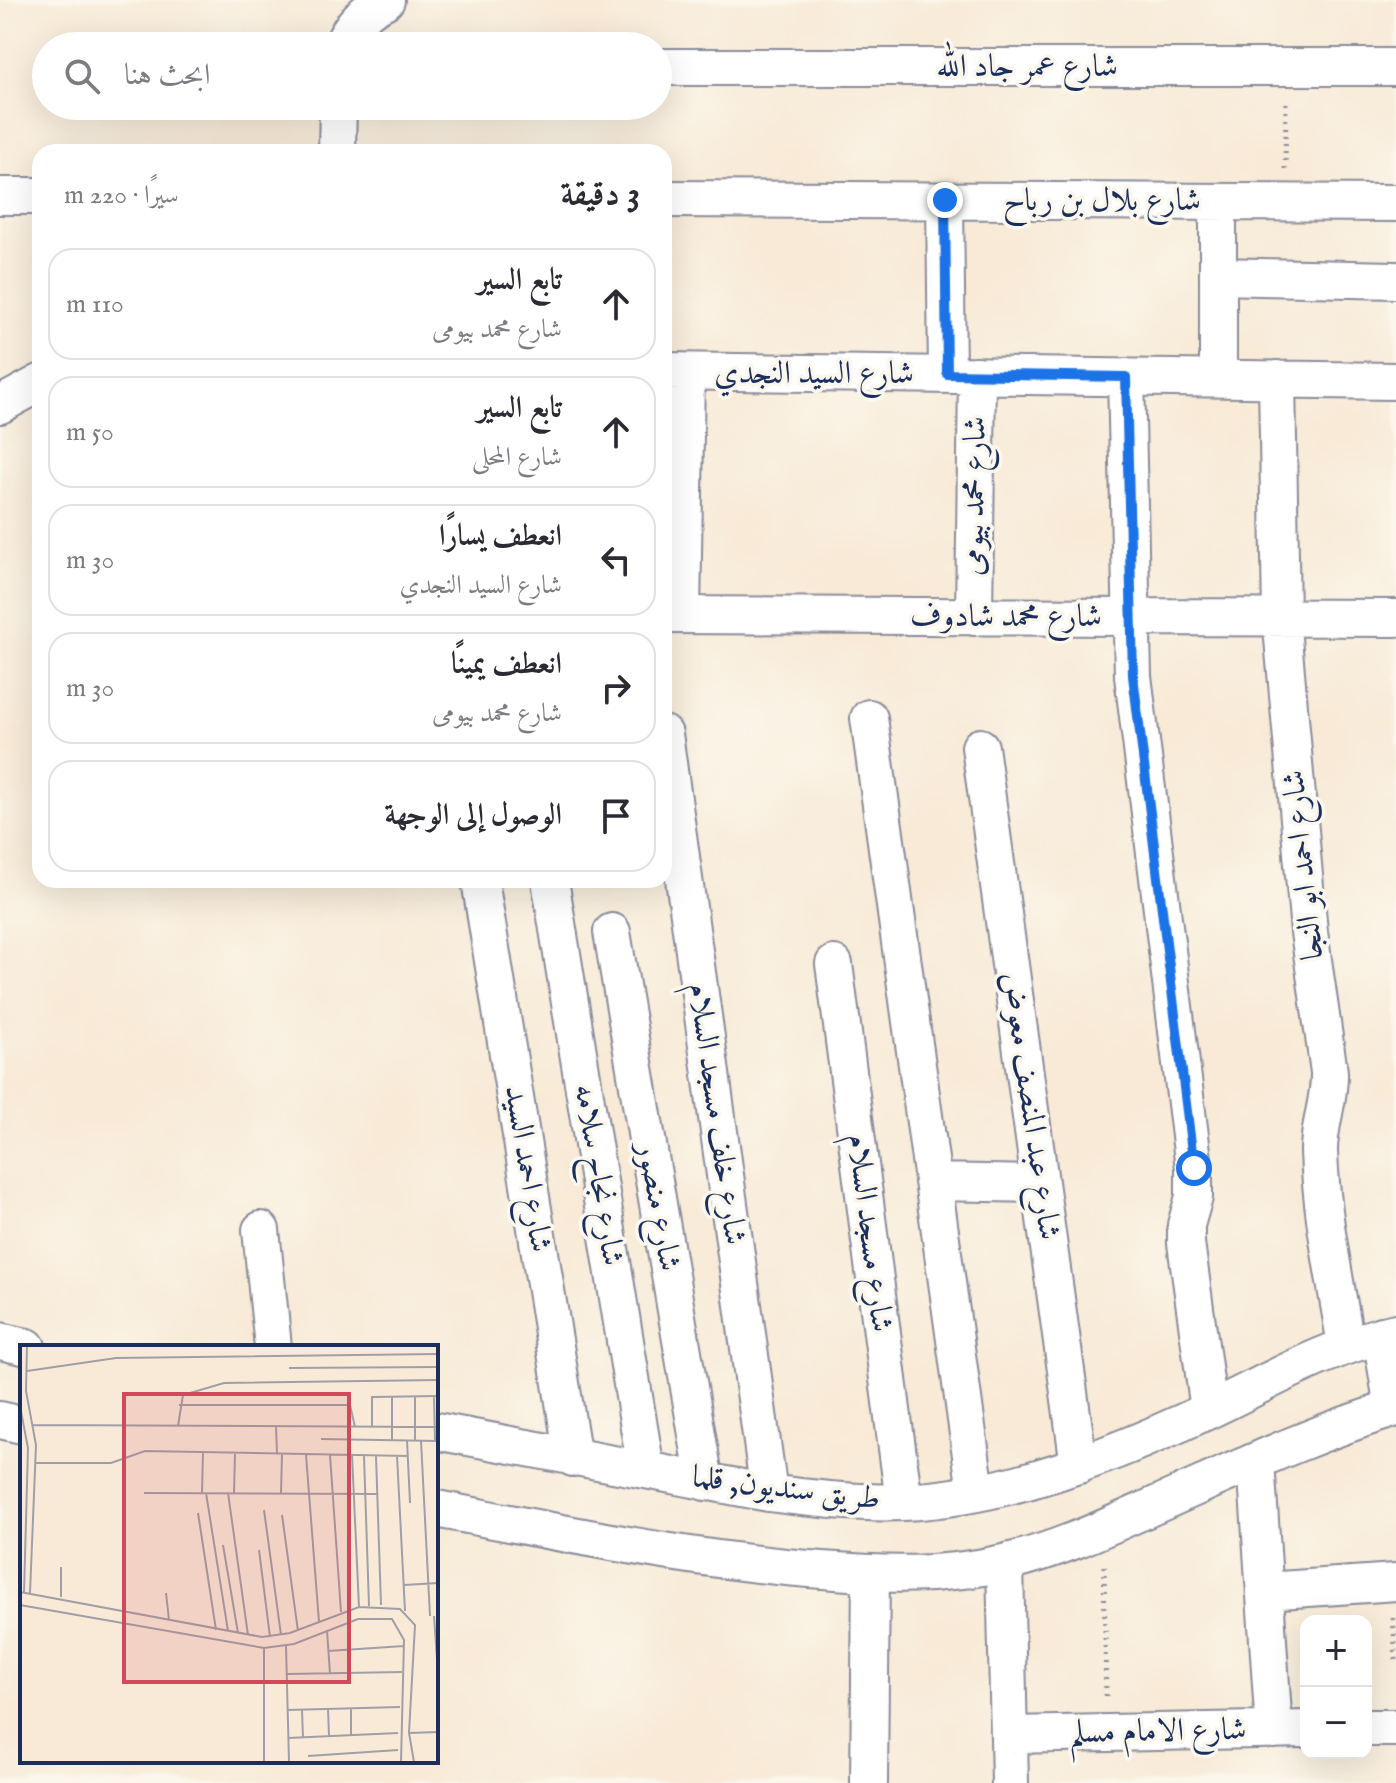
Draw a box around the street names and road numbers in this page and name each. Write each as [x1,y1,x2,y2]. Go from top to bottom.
street label: شارع عمر جاد الله [936,40,1118,92]
street label: شارع بلال بن رباح [1003,181,1201,227]
street label: شارع السيد النجدي [714,354,914,399]
street label: شارع محمد بيومى [953,416,1001,576]
street label: شارع محمد شادوف [910,597,1102,642]
street label: شارع احمد ابو النجا [1274,768,1338,962]
street label: شارع عبد المنصف معوض [987,969,1069,1243]
street label: شارع خلف مسجد السلام [672,980,755,1248]
street label: شارع نجاح سلامه [558,1081,633,1270]
street label: شارع احمد السيد [490,1083,560,1256]
street label: شارع مسجد السلام [832,1131,902,1335]
street label: شارع منصور [622,1137,689,1275]
street label: طريق سنديون, قلما [690,1457,882,1521]
street label: شارع الامام مسلم [1069,1710,1247,1763]

